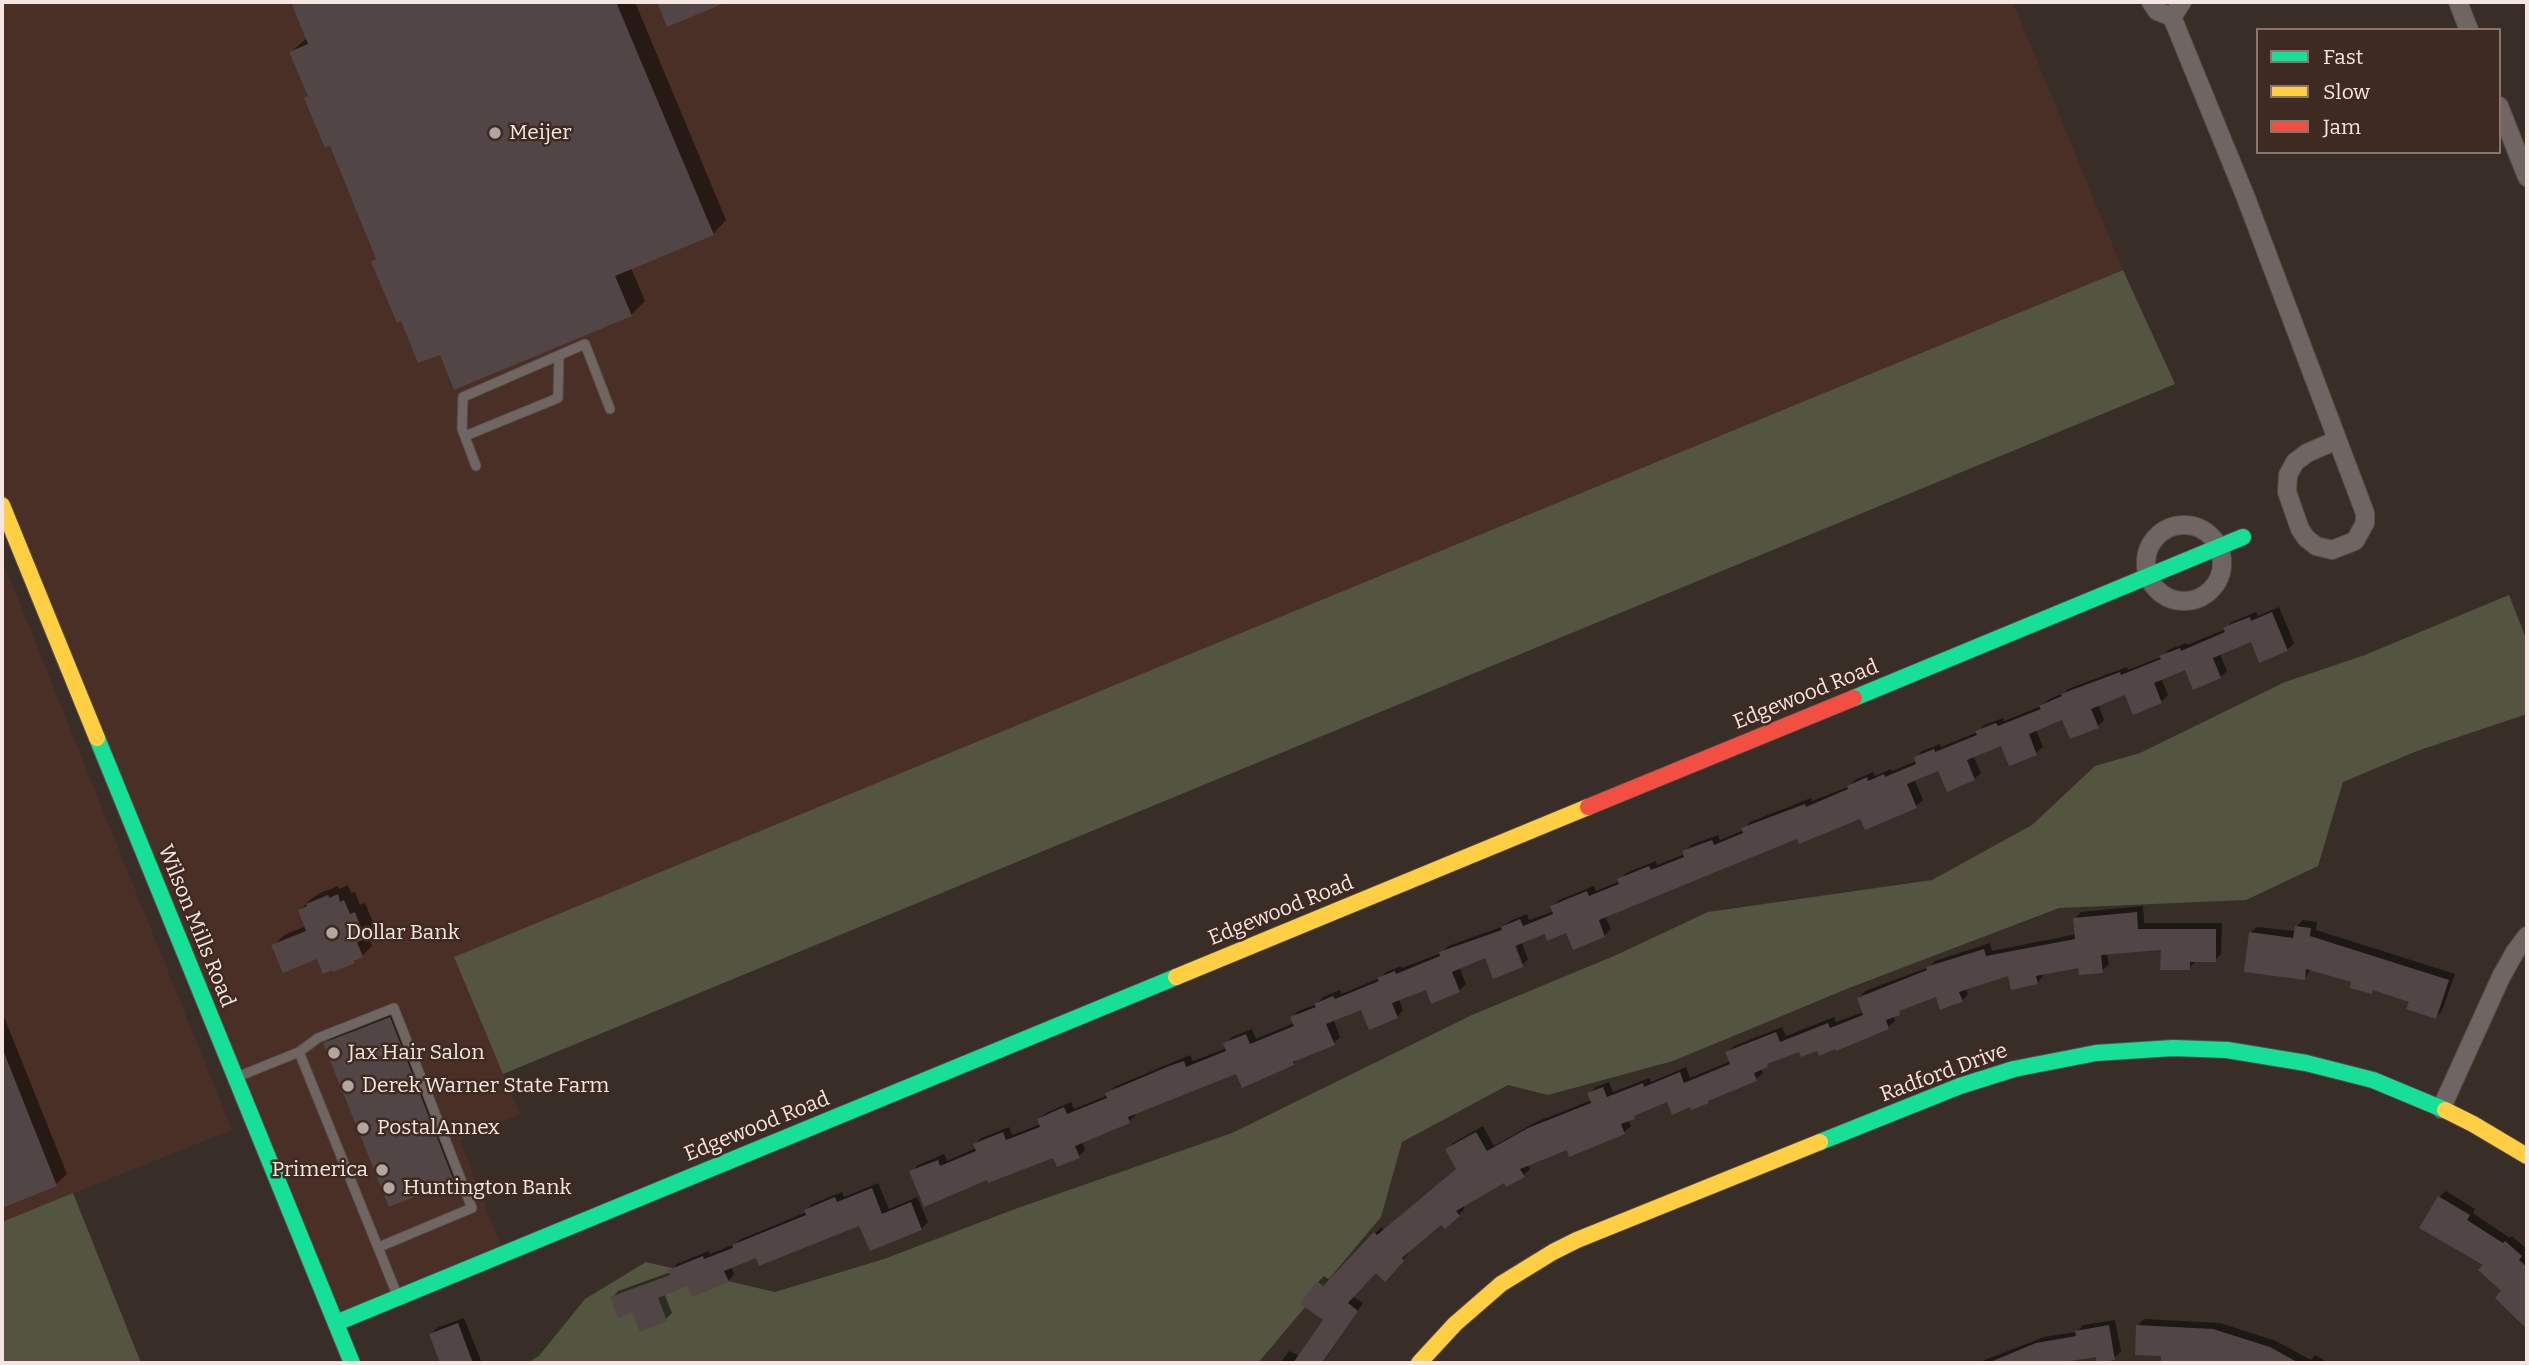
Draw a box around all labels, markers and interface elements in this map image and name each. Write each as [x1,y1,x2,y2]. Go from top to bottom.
legend [2256,28,2501,154]
text: Fast [2323,44,2363,70]
text: Slow [2323,79,2370,105]
text: Jam [2323,114,2361,140]
place label: Meijer [509,120,572,146]
marker: Meijer [487,125,503,141]
street label: Edgewood Road [1730,654,1882,736]
street label: Wilson Mills Road [152,841,240,1011]
street label: Edgewood Road [1205,870,1357,952]
place label: Dollar Bank [346,920,460,946]
marker: Dollar Bank [324,925,340,941]
street label: Radford Drive [1877,1038,2011,1108]
place label: Jax Hair Salon [348,1040,484,1066]
marker: Jax Hair Salon [326,1045,342,1061]
place label: Derek Warner State Farm [362,1073,609,1099]
marker: Derek Warner State Farm [340,1078,356,1094]
street label: Edgewood Road [681,1086,833,1168]
place label: PostalAnnex [377,1115,500,1141]
marker: PostalAnnex [355,1120,371,1136]
place label: Primerica [272,1157,368,1183]
marker: Primerica [374,1162,390,1178]
place label: Huntington Bank [403,1175,571,1201]
marker: Huntington Bank [381,1180,397,1196]

